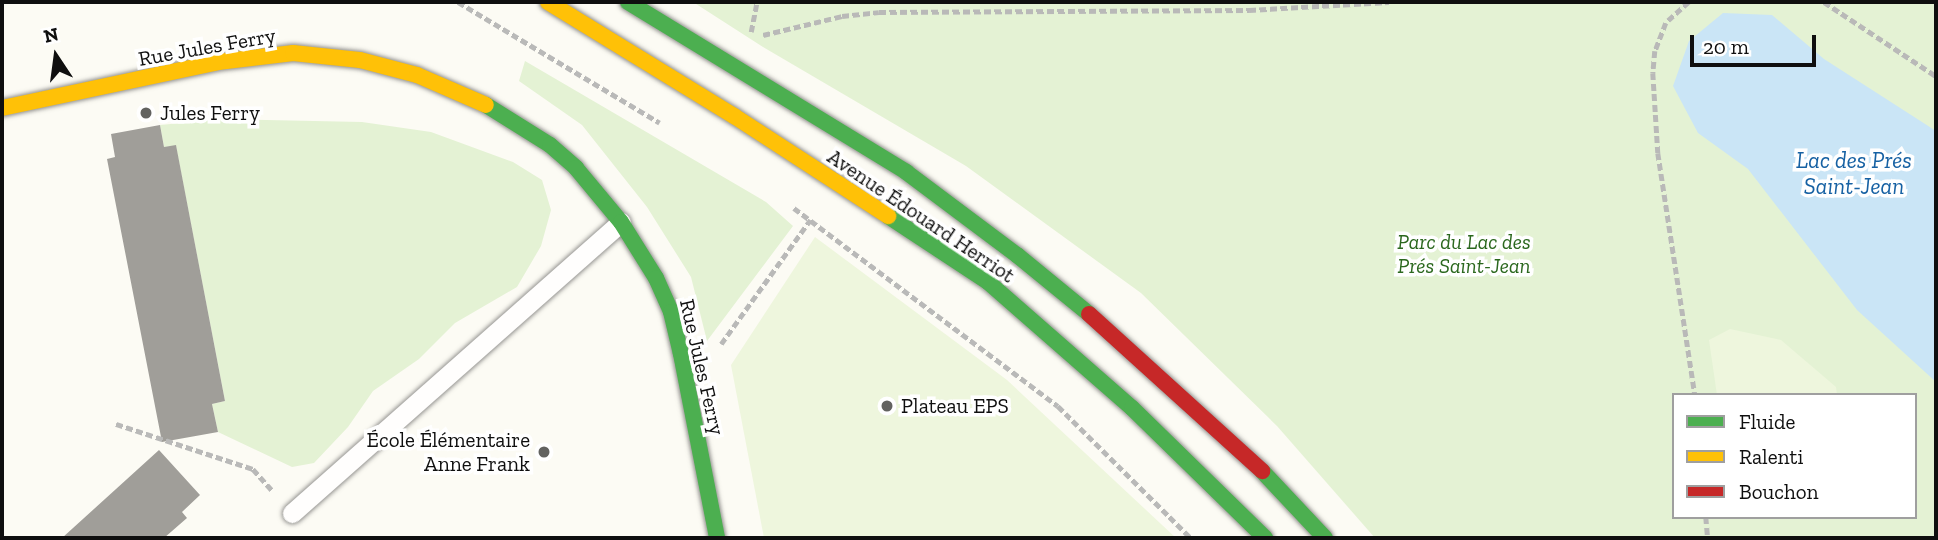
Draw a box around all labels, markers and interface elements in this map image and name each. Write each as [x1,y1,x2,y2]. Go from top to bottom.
north arrow [21,21,91,91]
scale bar [1693,21,1819,65]
text: N [42,22,61,48]
street label: Rue Jules Ferry [136,22,278,72]
text: 20 m [1703,34,1749,59]
place label: Jules Ferry [160,100,260,126]
marker: Jules Ferry [138,105,154,121]
street label: Avenue Édouard Herriot [823,144,1019,288]
water label: Lac des Prés Saint-Jean [1796,146,1912,200]
park label: Parc du Lac des Prés Saint-Jean [1397,229,1531,279]
street label: Rue Jules Ferry [674,296,730,438]
place label: Plateau EPS [901,393,1009,419]
legend [1672,393,1917,519]
marker: Plateau EPS [879,398,895,414]
text: Fluide [1739,409,1795,434]
place label: École Élémentaire Anne Frank [367,427,530,477]
marker: École Élémentaire Anne Frank [536,444,552,460]
text: Ralenti [1739,444,1803,469]
text: Bouchon [1739,479,1819,504]

